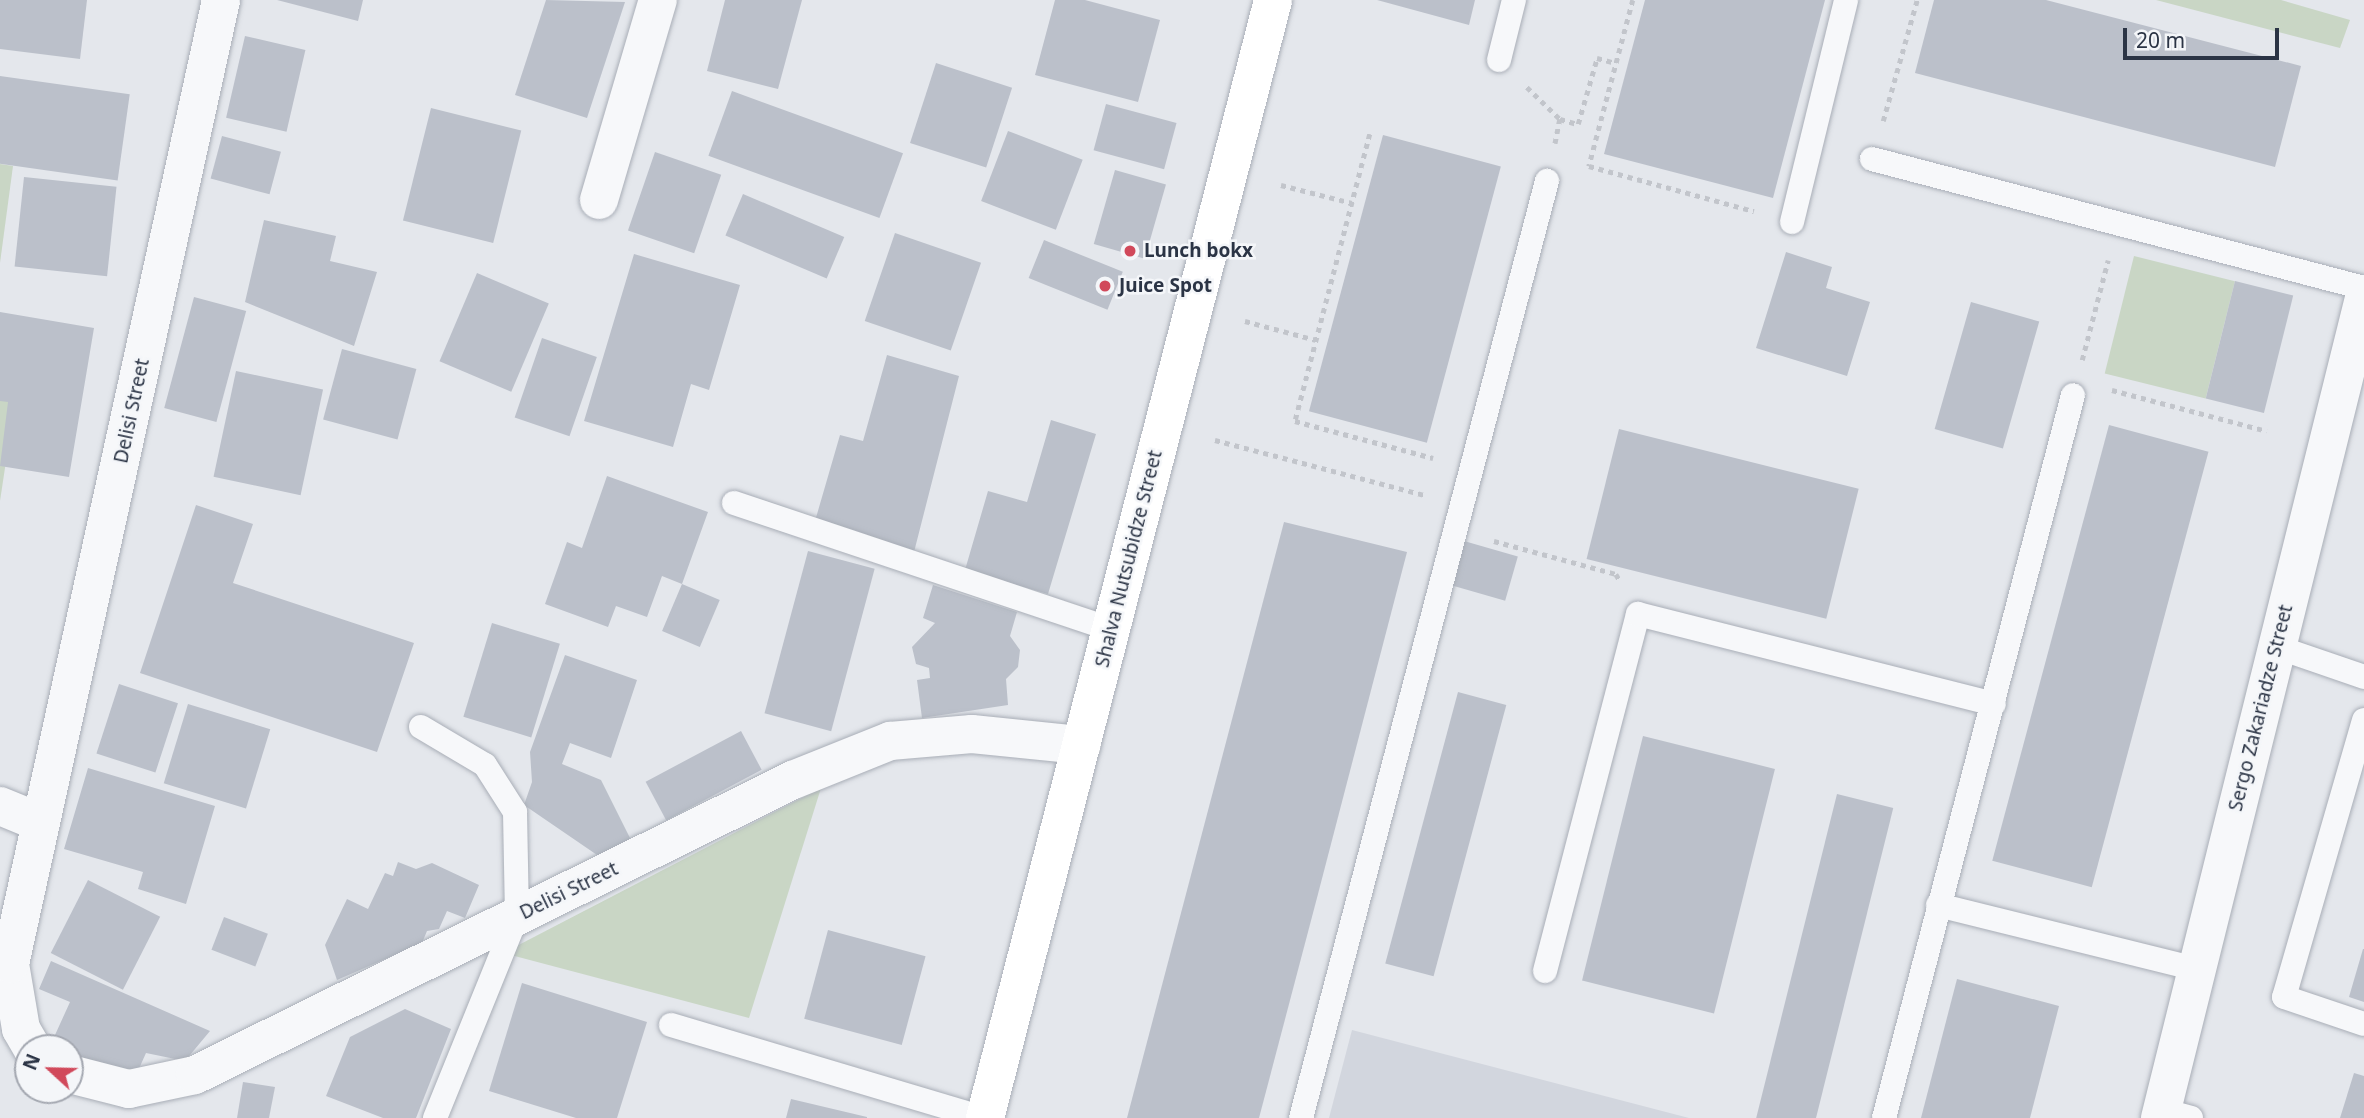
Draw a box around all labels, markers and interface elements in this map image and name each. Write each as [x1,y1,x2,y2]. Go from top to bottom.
scale bar [2126,14,2282,58]
text: 20 m [2136,26,2185,54]
place label: Lunch bokx [1144,240,1253,262]
marker: Lunch bokx [1122,243,1138,259]
place label: Juice Spot [1119,275,1212,297]
marker: Juice Spot [1097,278,1113,294]
street label: Delisi Street [110,357,154,465]
street label: Shalva Nutsubidze Street [1091,448,1167,670]
street label: Sergo Zakariadze Street [2224,602,2298,814]
street label: Delisi Street [516,857,622,925]
north arrow [14,1034,84,1104]
text: N [16,1050,46,1074]

